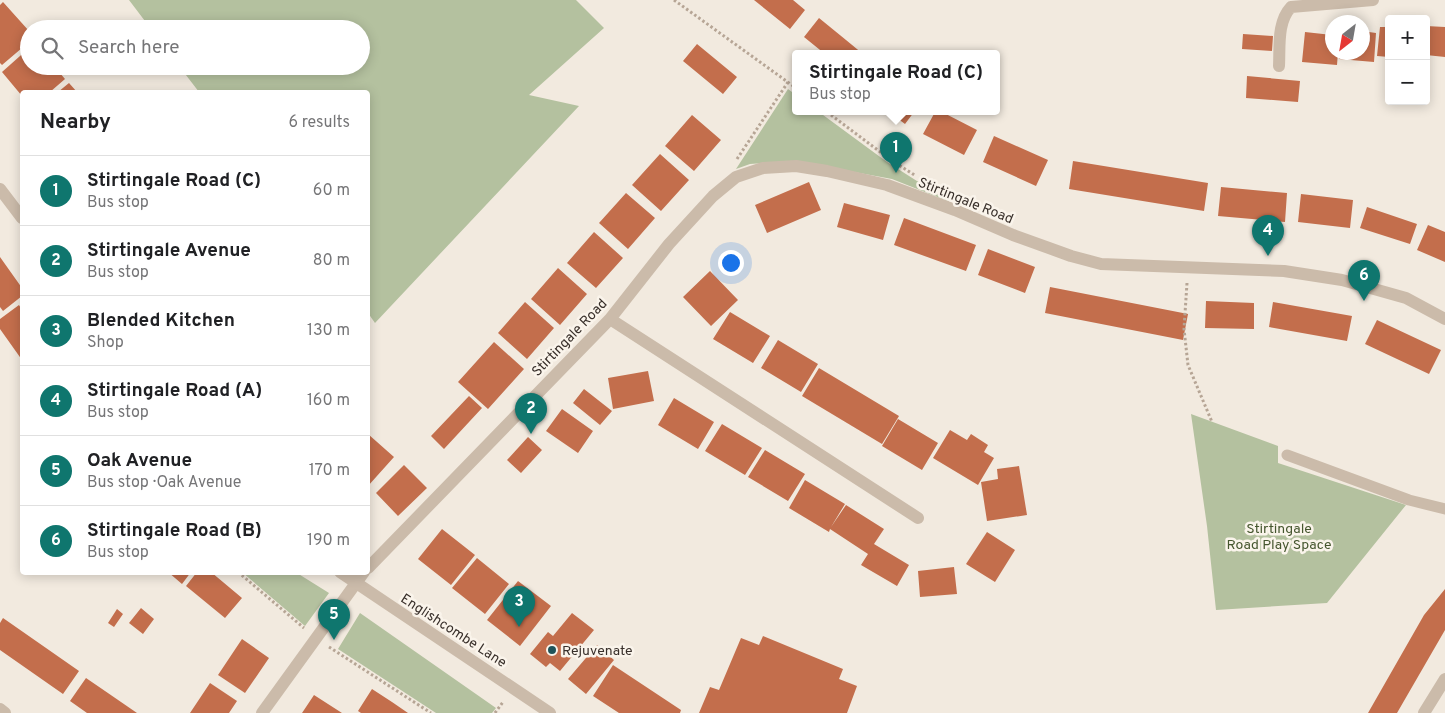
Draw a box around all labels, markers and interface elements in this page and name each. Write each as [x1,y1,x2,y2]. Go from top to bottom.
north arrow [1325,15,1370,60]
map controls [1385,15,1430,105]
button: + [1385,15,1430,60]
search box [20,20,370,75]
icon: search [38,34,66,62]
text: Search here [78,36,180,60]
popup [792,50,1000,115]
button: − [1385,60,1430,105]
text: Stirtingale Road (C) [809,61,983,85]
text: Bus stop [809,85,871,105]
text: Nearby [40,109,111,136]
text: 6 results [288,113,350,133]
pin: 1 [880,132,912,173]
text: Stirtingale Road (C) [87,169,261,193]
street label: Stirtingale Road [915,175,1016,228]
text: 1 [53,181,59,201]
text: 60 m [313,181,350,201]
text: Bus stop [87,193,149,213]
pin: 4 [1252,215,1284,256]
text: Stirtingale Avenue [87,239,251,263]
your location [718,250,744,276]
text: 2 [51,251,61,271]
text: 80 m [313,251,350,271]
pin: 6 [1348,260,1380,301]
text: Bus stop [87,263,149,283]
street label: Stirtingale Road [529,296,611,380]
text: Blended Kitchen [87,309,235,333]
text: 3 [51,321,61,341]
text: 130 m [307,321,350,341]
text: Shop [87,333,124,353]
text: Stirtingale Road (A) [87,379,262,403]
text: 4 [51,391,61,411]
text: 160 m [307,391,350,411]
pin: 2 [515,393,547,434]
text: Bus stop [87,403,149,423]
text: Oak Avenue [87,449,192,473]
text: 5 [51,461,61,481]
text: 170 m [309,461,350,481]
text: Bus stop · Oak Avenue [87,473,241,493]
text: Stirtingale Road (B) [87,519,262,543]
park label: Stirtingale Road Play Space [1227,521,1331,554]
text: 6 [51,531,61,551]
text: 190 m [307,531,350,551]
text: Bus stop [87,543,149,563]
pin: 3 [503,586,535,627]
street label: Englishcombe Lane [397,591,509,672]
pin: 5 [318,599,350,640]
place label: Rejuvenate [562,643,633,660]
marker: Rejuvenate [546,644,558,656]

